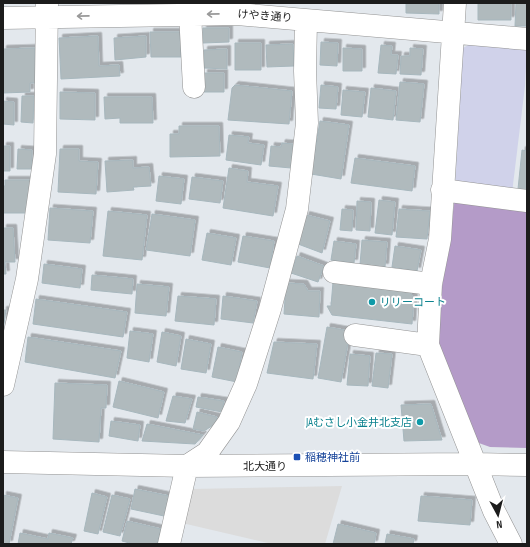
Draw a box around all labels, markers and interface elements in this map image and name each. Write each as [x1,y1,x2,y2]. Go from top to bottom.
street label: けやき通り [237,8,293,24]
one-way arrow [207,10,220,18]
one-way arrow [77,13,90,20]
place label: リリーコート [380,296,446,309]
marker: リリーコート [367,297,377,307]
place label: JAむさし小金井北支店 [305,416,412,429]
marker: JAむさし小金井北支店 [415,417,425,427]
place label: 稲穂神社前 [305,451,360,464]
marker: 稲穂神社前 [292,452,302,462]
street label: 北大通り [243,460,287,473]
north arrow [478,495,518,535]
text: N [495,518,503,531]

